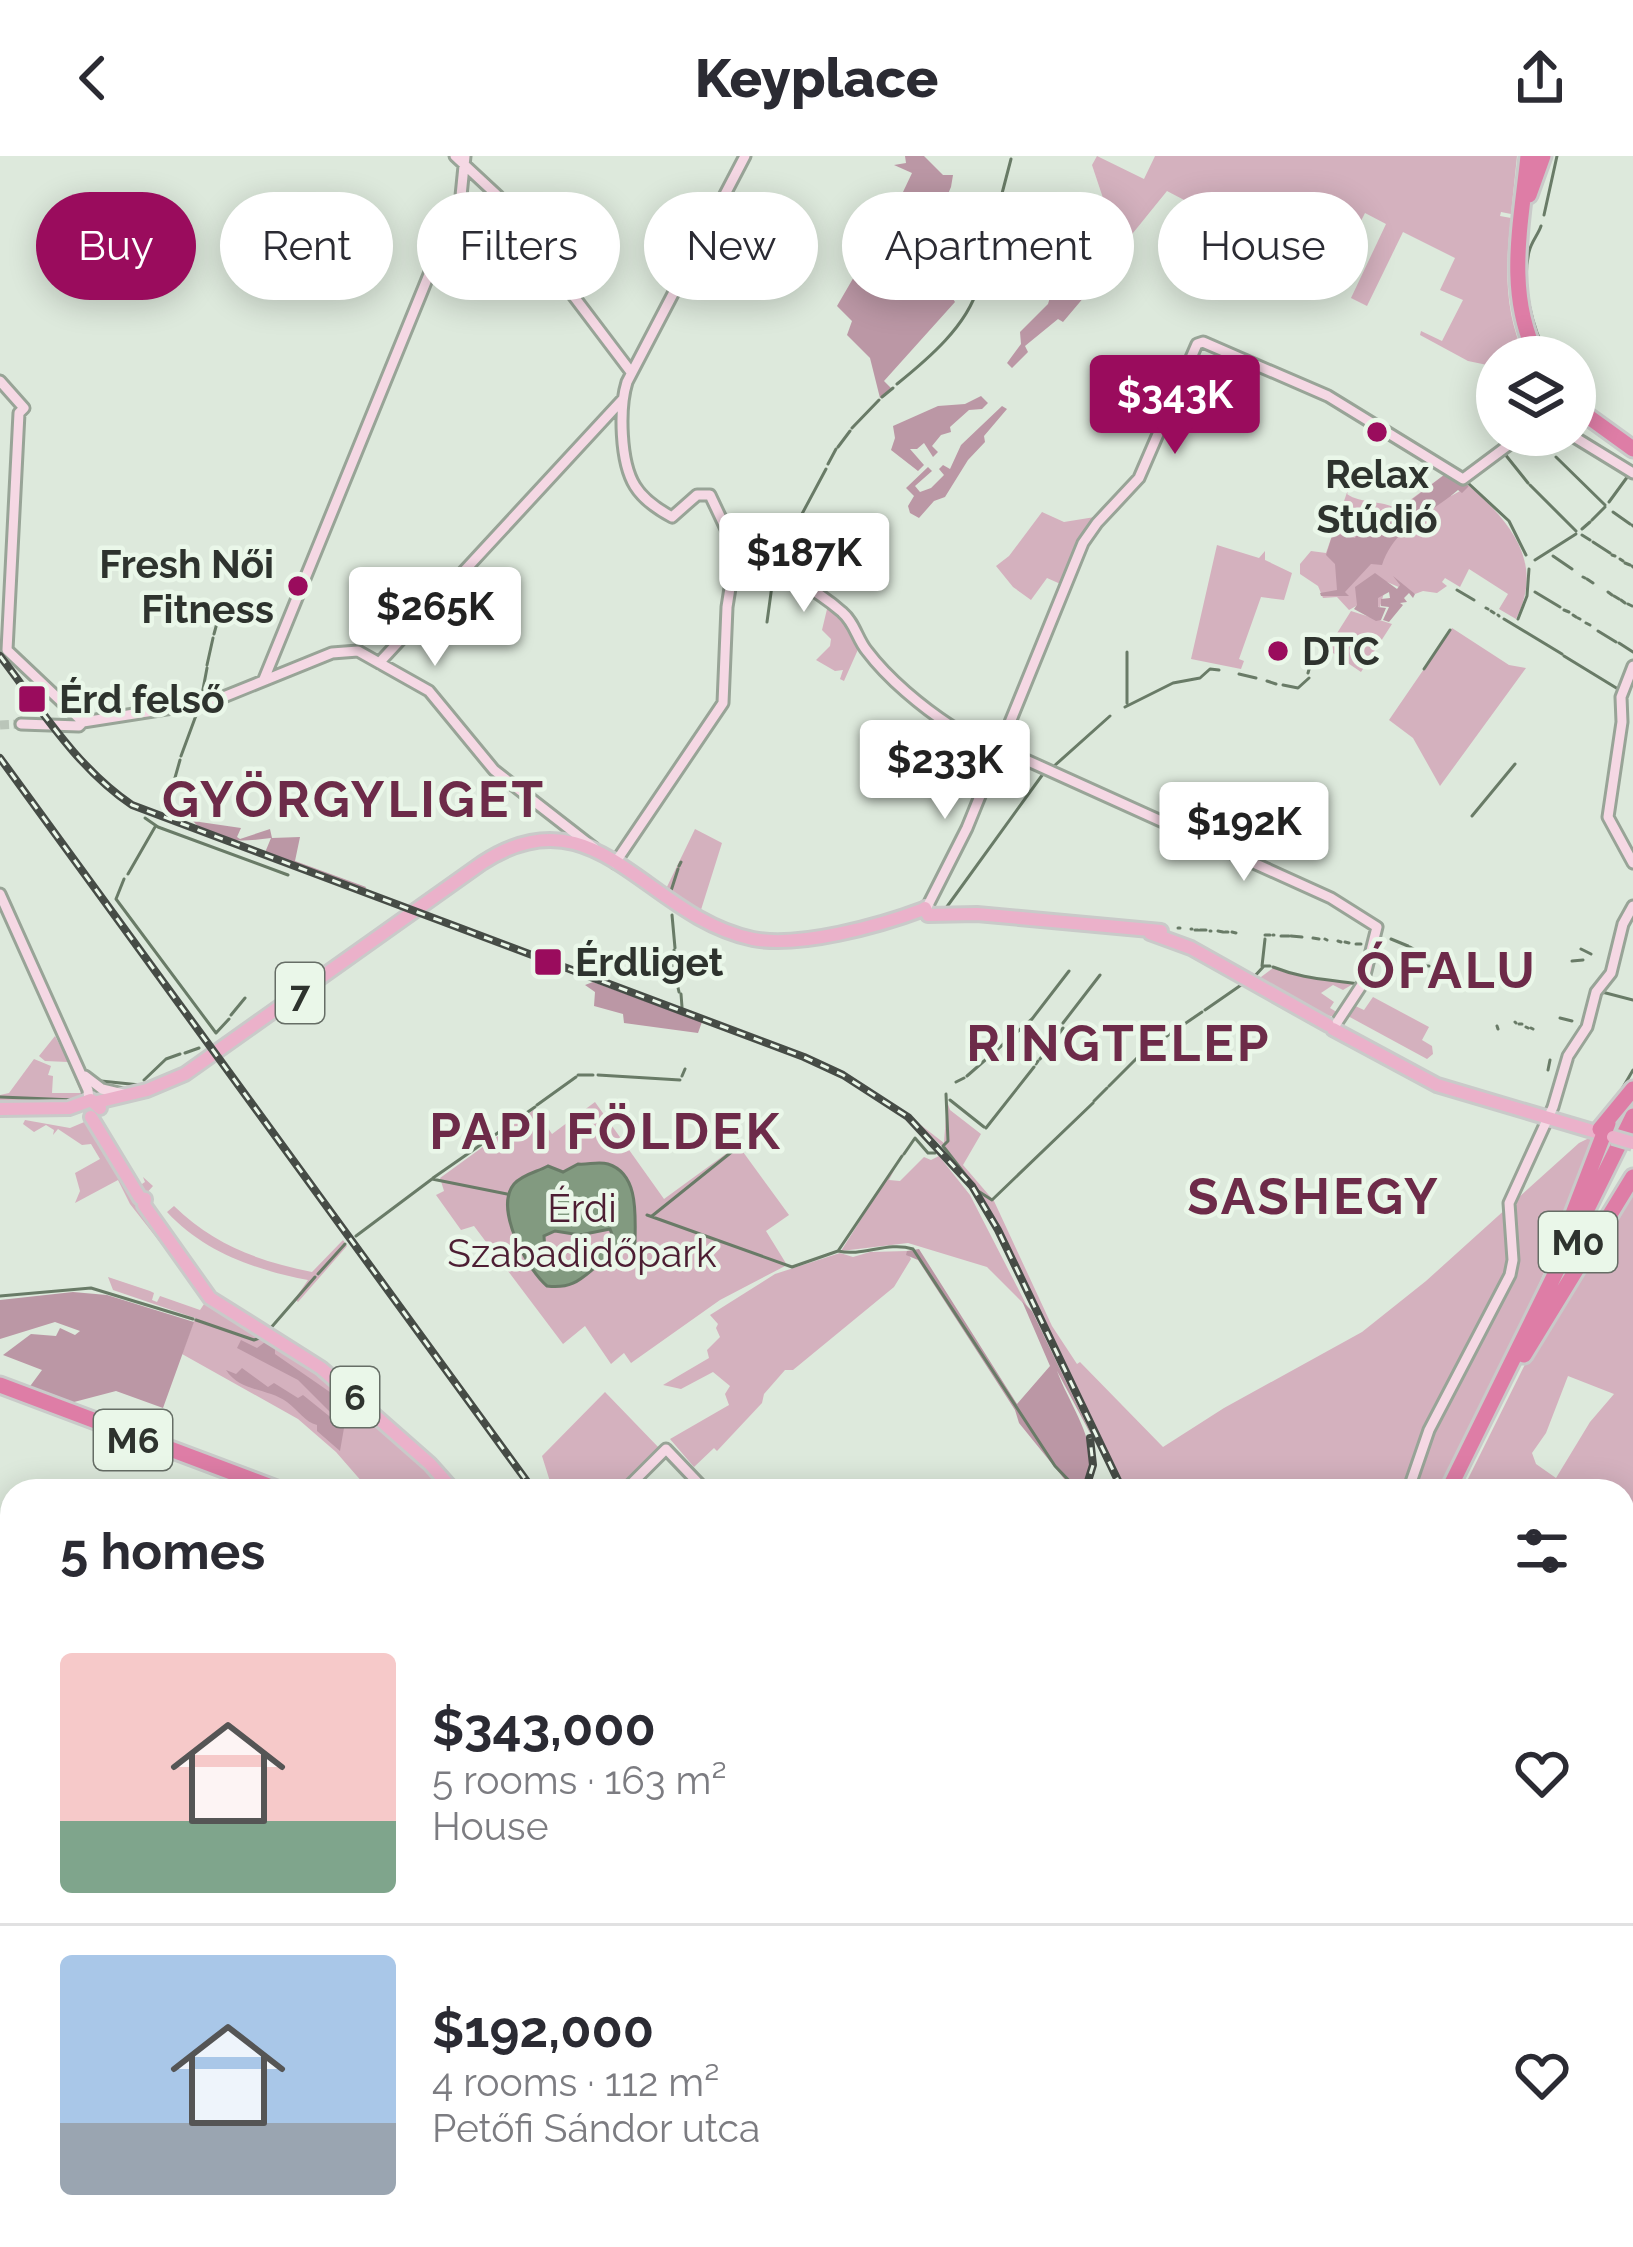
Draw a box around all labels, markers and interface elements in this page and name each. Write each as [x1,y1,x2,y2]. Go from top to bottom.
icon: back [60,45,126,111]
icon: share [1507,45,1573,111]
text: Keyplace [695,46,938,110]
chip: Buy [36,192,196,300]
chip: Rent [220,192,393,300]
chip: Filters [417,192,620,300]
chip: New [644,192,818,300]
chip: Apartment [842,192,1134,300]
chip: House [1158,192,1368,300]
map controls [1476,336,1596,456]
button: layers [1476,336,1596,456]
pin: $343K [1091,355,1259,457]
text: $343K [1117,371,1233,417]
marker: Relax Stúdió [1364,419,1390,445]
place label: Relax Stúdió [1316,451,1438,542]
pin: $187K [720,513,888,615]
text: $187K [746,529,862,575]
place label: Fresh Női Fitness [99,541,274,632]
pin: $265K [351,567,519,669]
marker: Fresh Női Fitness [285,573,311,599]
text: $265K [376,583,494,629]
place label: DTC [1302,628,1380,674]
marker: DTC [1265,638,1291,664]
place label: Érd felső [59,676,225,722]
marker: Érd felső [16,683,48,715]
pin: $233K [861,720,1029,822]
text: $233K [887,736,1003,782]
district label: GYÖRGYLIGET [162,769,546,829]
pin: $192K [1160,782,1328,884]
text: $192K [1186,798,1302,844]
place label: Érdliget [575,939,724,985]
district label: ÓFALU [1356,940,1538,1000]
marker: Érdliget [532,946,564,978]
road number: 7 [276,963,324,1023]
district label: RINGTELEP [966,1013,1272,1073]
district label: PAPI FÖLDEK [429,1101,783,1161]
district label: SASHEGY [1187,1166,1441,1226]
park label: Érdi Szabadidőpark [447,1185,717,1276]
road number: M0 [1539,1212,1617,1272]
road number: 6 [331,1367,379,1427]
road number: M6 [94,1410,172,1470]
icon: filters [1509,1518,1575,1584]
text: 5 homes [60,1521,265,1581]
text: $343,000 [432,1697,656,1757]
icon: home [156,1701,300,1845]
icon: heart [1509,1740,1575,1806]
text: 5 rooms · 163 m² [432,1757,727,1803]
text: House [432,1803,549,1849]
text: $192,000 [432,1999,654,2059]
icon: home [156,2003,300,2147]
icon: heart [1509,2042,1575,2108]
text: 4 rooms · 112 m² [432,2059,719,2105]
text: Petőfi Sándor utca [432,2105,760,2151]

